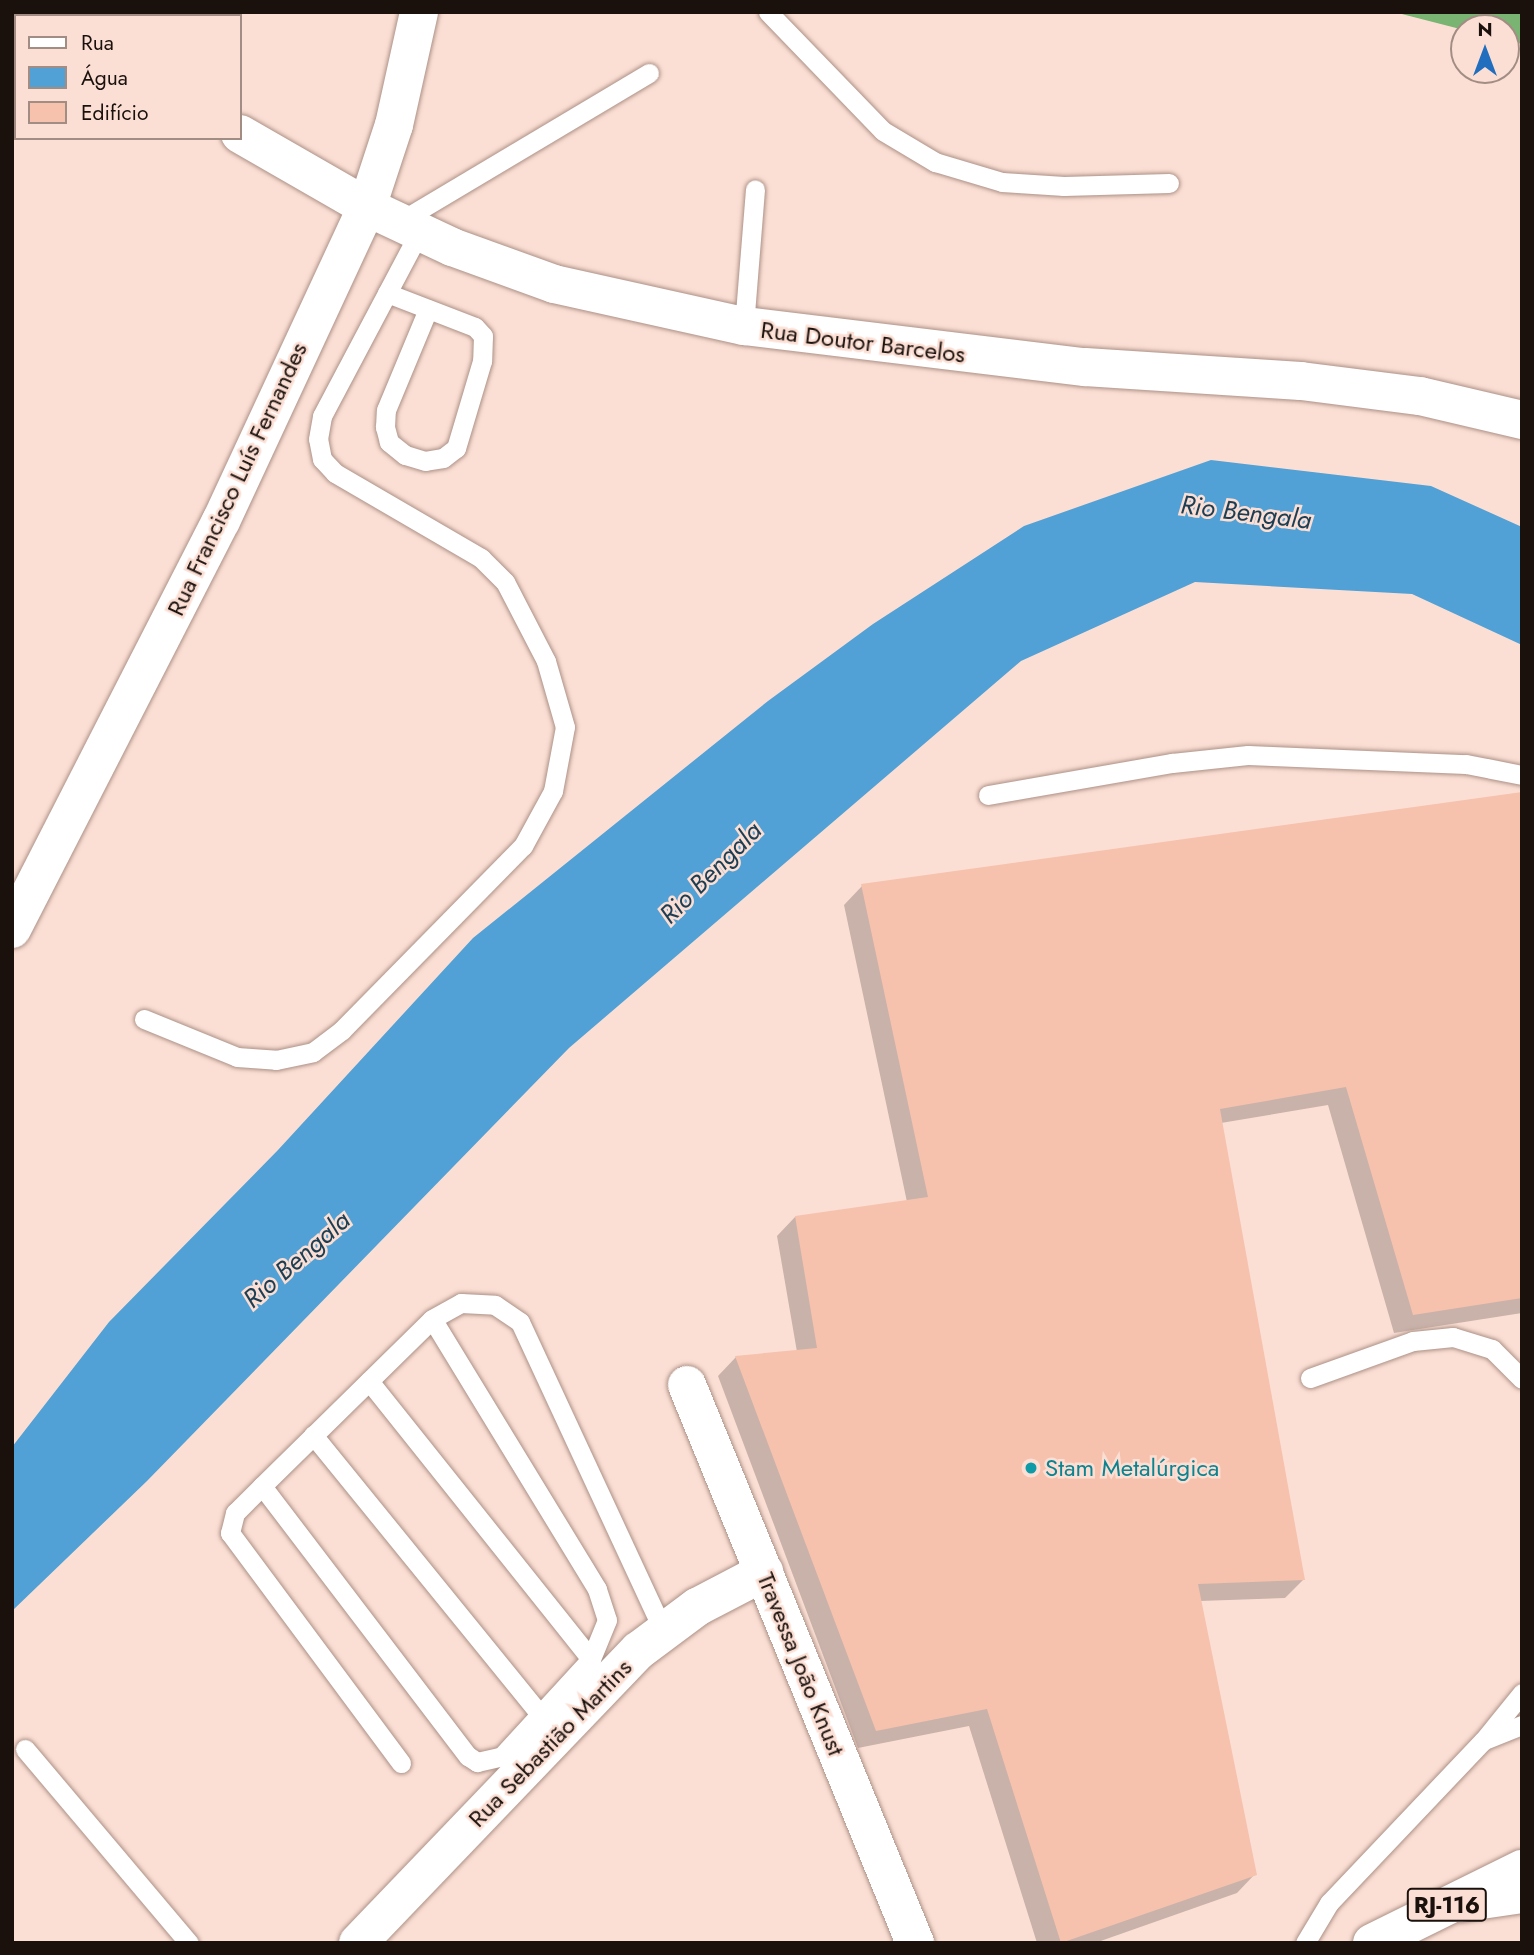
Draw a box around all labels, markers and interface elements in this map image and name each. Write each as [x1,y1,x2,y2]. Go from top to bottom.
legend [14,14,242,140]
north arrow [1450,14,1520,84]
text: N [1477,16,1493,43]
text: Rua [81,28,114,58]
text: Água [81,63,128,93]
text: Edifício [81,98,148,128]
street label: Rua Doutor Barcelos [759,315,967,369]
street label: Rua Francisco Luís Fernandes [161,338,313,620]
water label: Rio Bengala [1179,490,1313,536]
water label: Rio Bengala [653,815,769,931]
water label: Rio Bengala [237,1205,357,1315]
place label: Stam Metalúrgica [1045,1454,1219,1482]
marker: Stam Metalúrgica [1023,1460,1039,1476]
street label: Travessa João Knust [751,1568,851,1760]
street label: Rua Sebastião Martins [462,1653,638,1833]
road number: RJ-116 [1407,1886,1487,1924]

